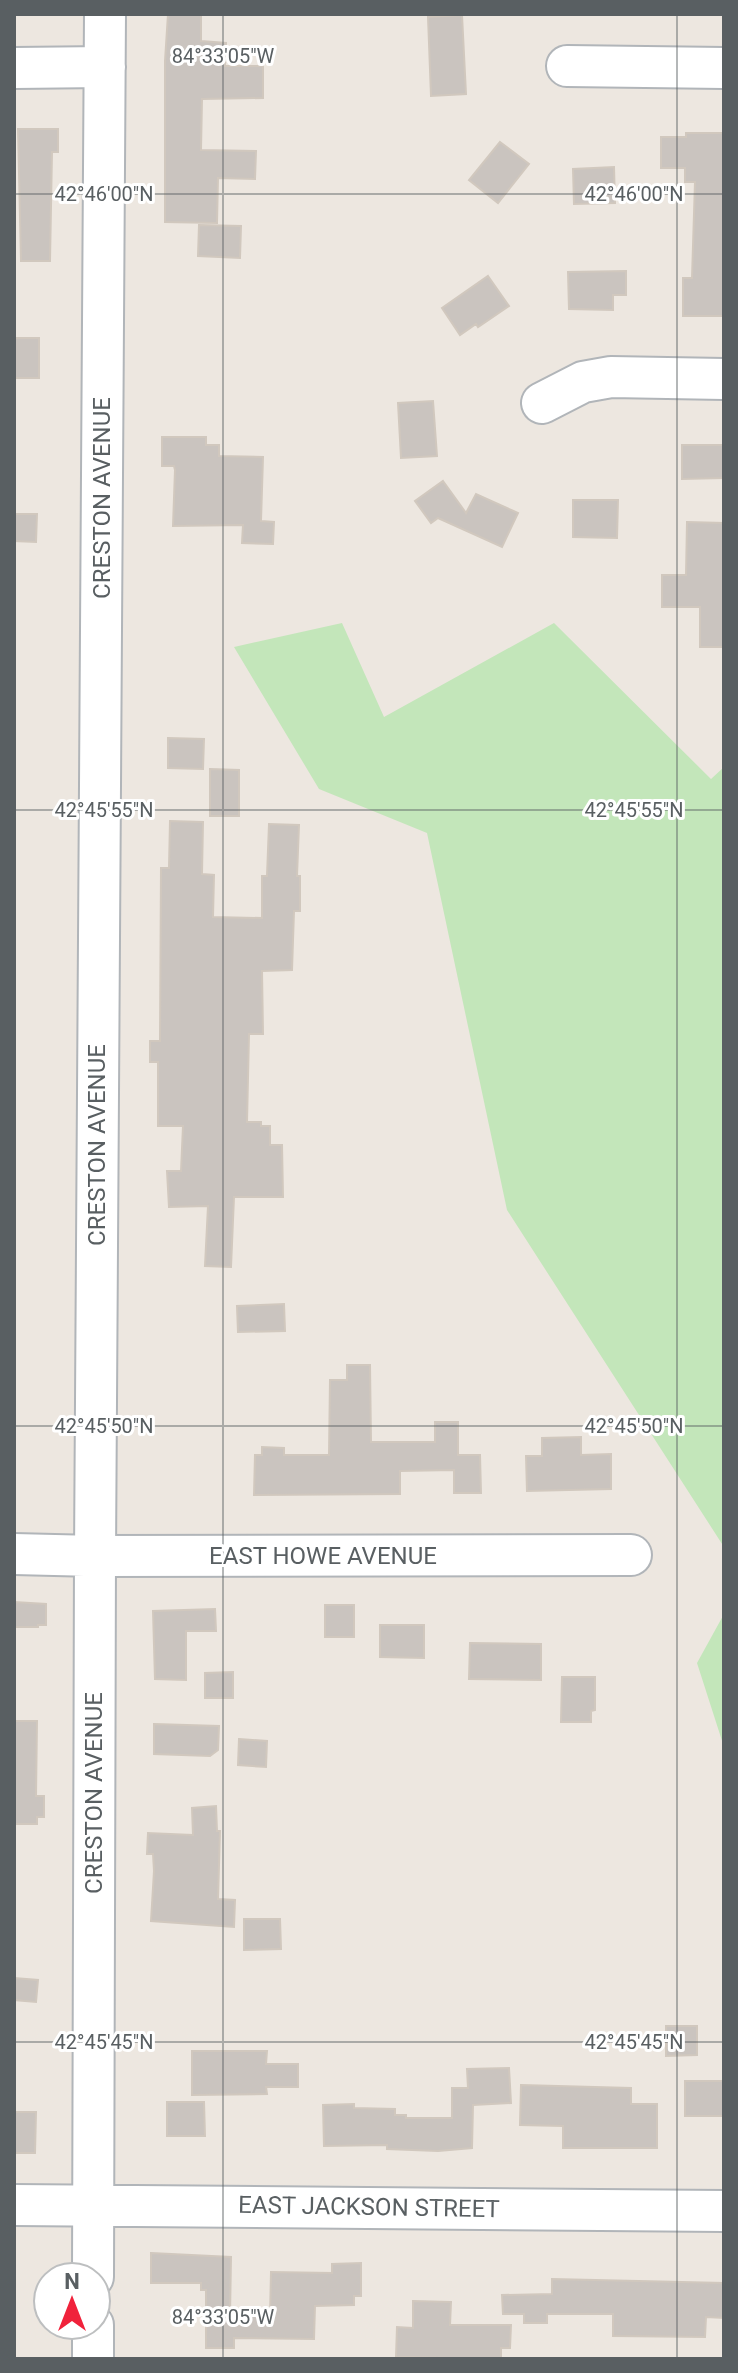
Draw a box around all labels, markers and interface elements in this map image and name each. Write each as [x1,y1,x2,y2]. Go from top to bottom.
text: 84°33'05"W [172,44,275,68]
text: 42°46'00"N [54,182,154,206]
text: 42°46'00"N [584,182,684,206]
street label: CRESTON AVENUE [88,397,116,599]
text: 42°45'55"N [54,798,154,822]
text: 42°45'55"N [584,798,684,822]
street label: CRESTON AVENUE [83,1044,111,1246]
text: 42°45'50"N [54,1414,154,1438]
text: 42°45'50"N [584,1414,684,1438]
street label: EAST HOWE AVENUE [209,1542,437,1570]
street label: CRESTON AVENUE [80,1692,108,1894]
text: 42°45'45"N [54,2030,154,2054]
text: 42°45'45"N [584,2030,684,2054]
street label: EAST JACKSON STREET [238,2191,500,2223]
north arrow [32,2261,112,2341]
text: N [64,2269,80,2294]
text: 84°33'05"W [172,2305,275,2329]

